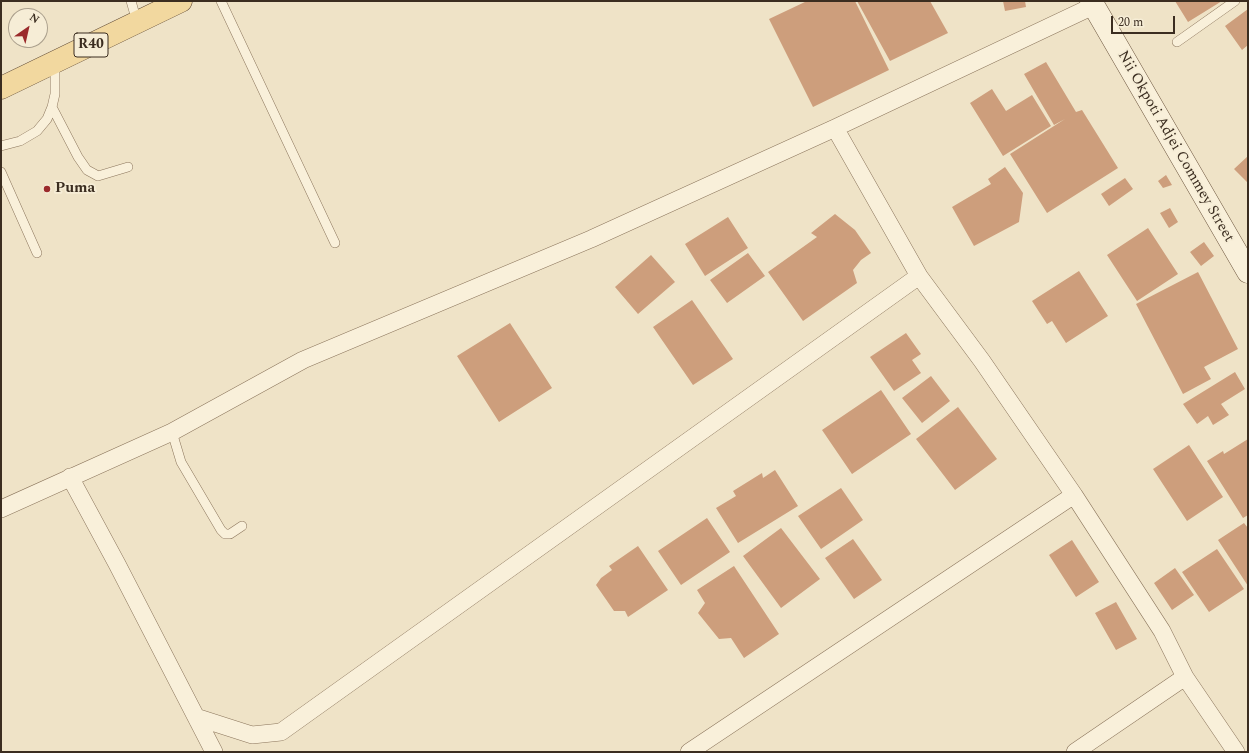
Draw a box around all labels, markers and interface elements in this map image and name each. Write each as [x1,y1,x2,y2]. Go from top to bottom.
north arrow [8,8,48,48]
scale bar [1113,8,1177,34]
text: N [26,9,43,28]
text: 20 m [1118,13,1143,32]
road number: R40 [74,33,108,57]
street label: Nii Okpoti Adjei Commey Street [1113,48,1237,246]
place label: Puma [55,180,95,198]
marker: Puma [42,184,52,194]

